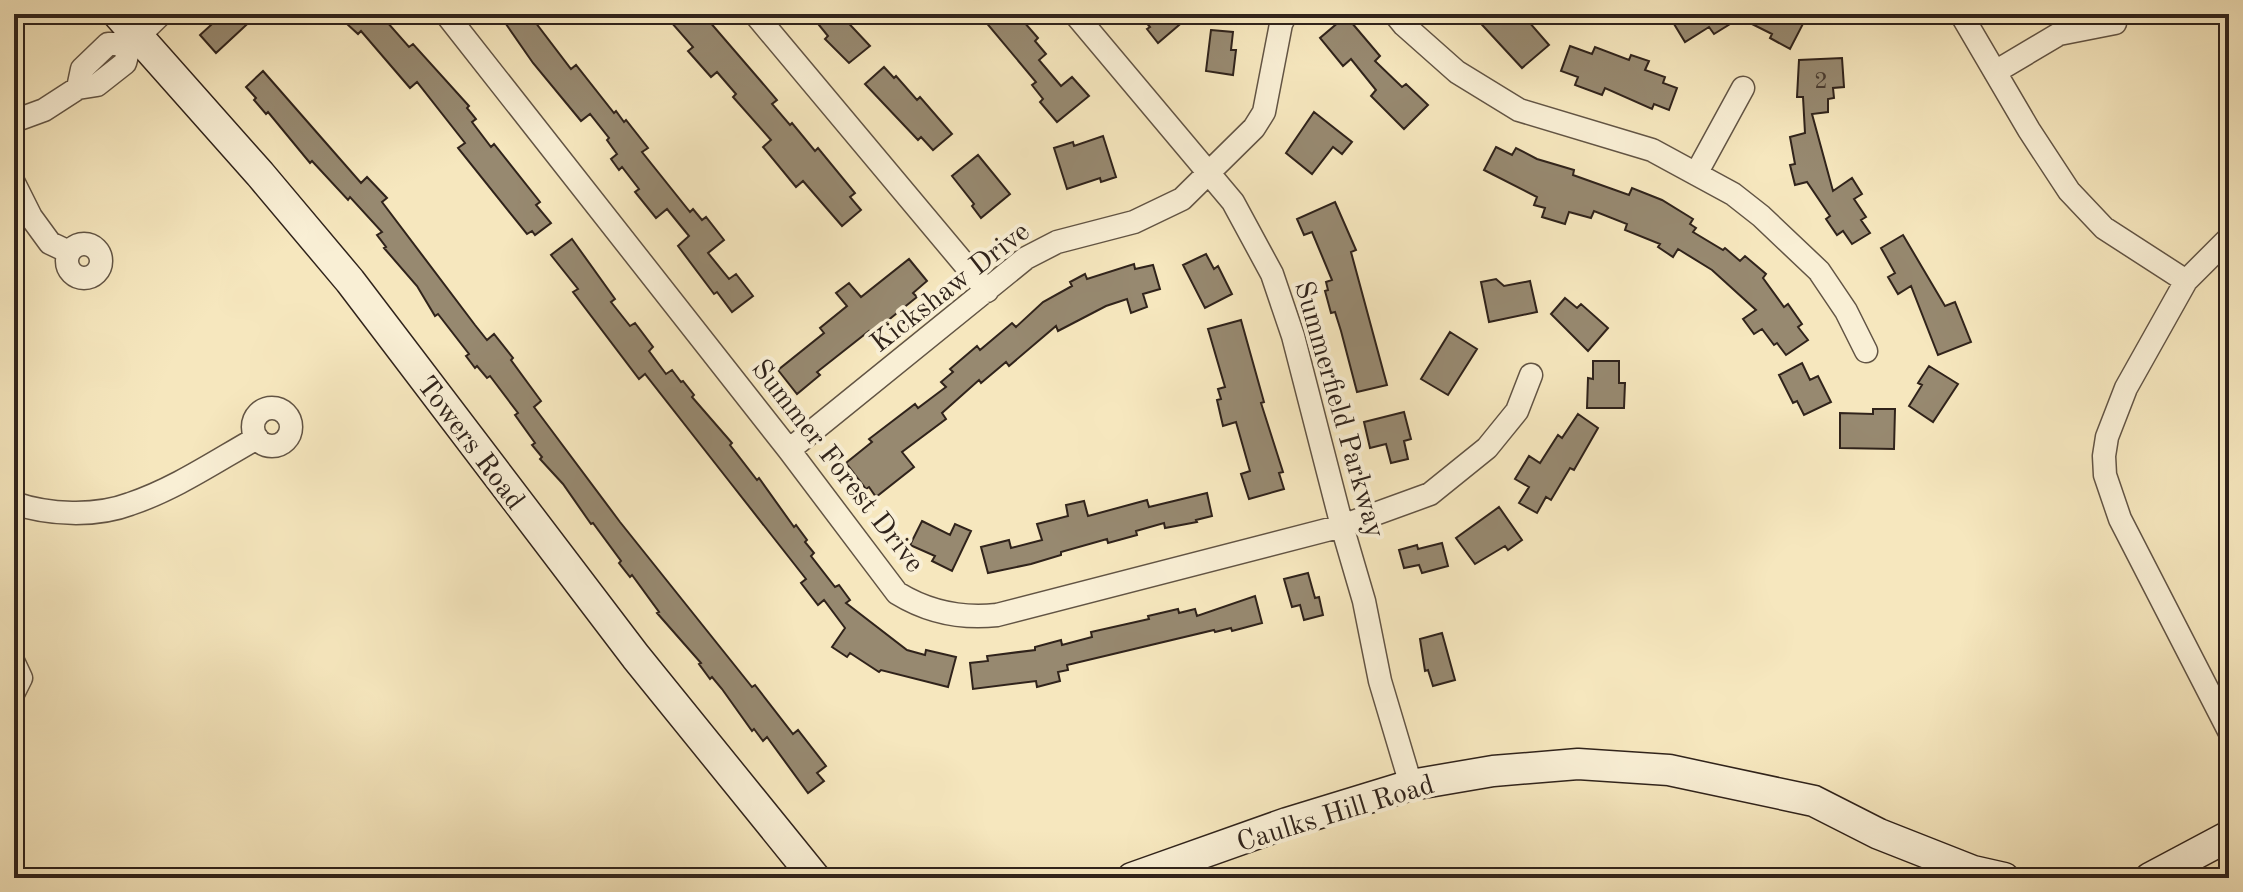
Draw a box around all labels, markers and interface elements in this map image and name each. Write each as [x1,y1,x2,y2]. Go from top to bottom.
house number: 2 [1814,70,1828,94]
street label: Kickshaw Drive [866,218,1035,359]
street label: Summerfield Parkway [1288,278,1388,541]
street label: Summer Forest Drive [745,355,928,578]
street label: Towers Road [411,372,529,516]
street label: Caulks Hill Road [1234,772,1438,858]

